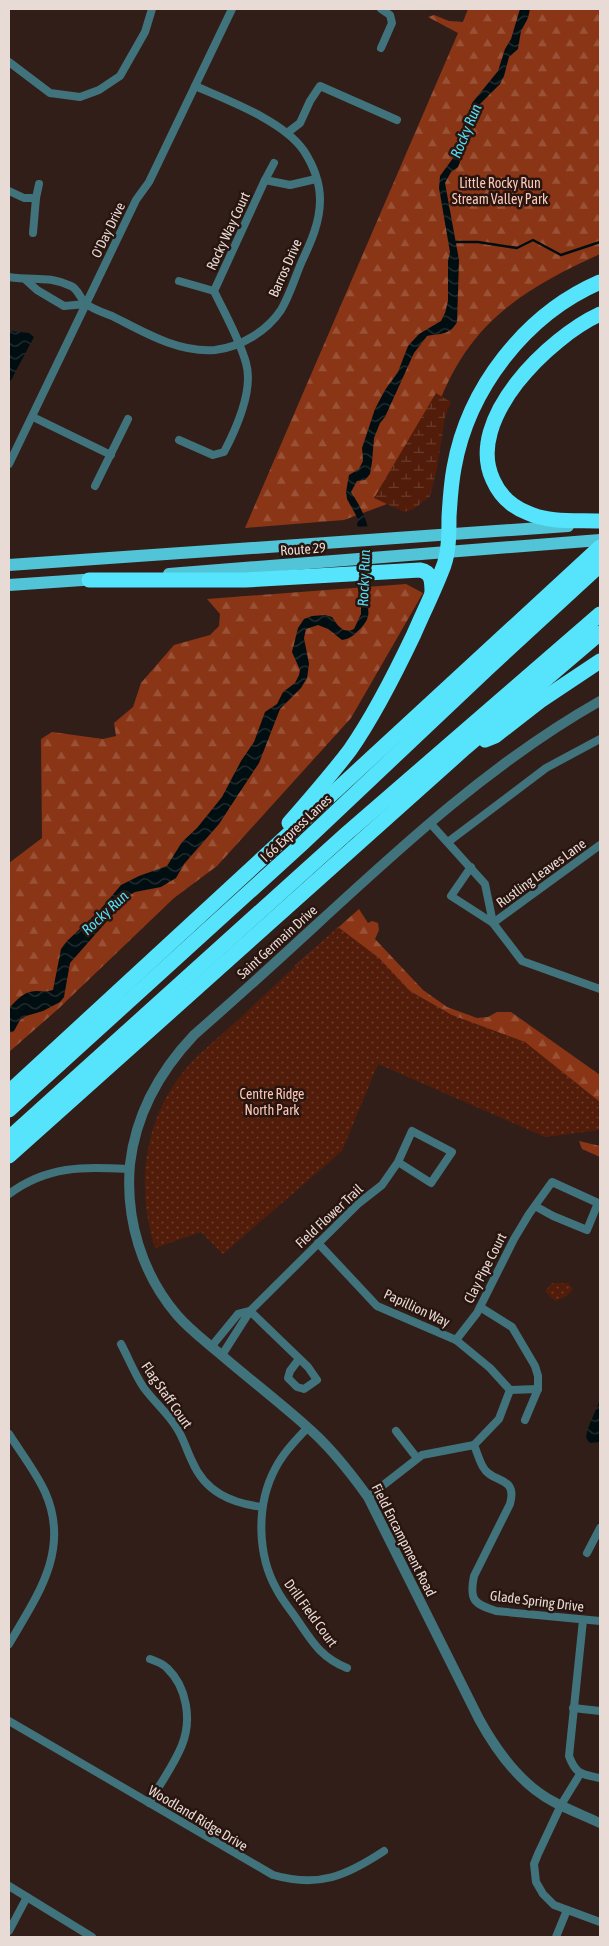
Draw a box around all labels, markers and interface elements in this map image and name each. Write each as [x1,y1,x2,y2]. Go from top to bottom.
water label: Rocky Run [447,101,484,160]
park label: Little Rocky Run Stream Valley Park [452,175,548,207]
street label: Rocky Way Court [203,189,253,273]
street label: O'Day Drive [88,200,128,260]
street label: Barros Drive [265,236,305,300]
street label: Route 29 [280,539,326,559]
water label: Rocky Run [354,549,373,607]
street label: I 66 Express Lanes [257,791,335,865]
street label: Rustling Leaves Lane [493,835,589,911]
water label: Rocky Run [78,887,131,938]
street label: Saint Germain Drive [234,902,320,982]
park label: Centre Ridge North Park [240,1086,304,1118]
street label: Field Flower Trail [292,1181,366,1251]
street label: Clay Pipe Court [460,1230,510,1306]
street label: Papillion Way [381,1286,453,1330]
street label: Flag Staff Court [138,1359,196,1431]
street label: Field Encampment Road [369,1481,439,1599]
street label: Drill Field Court [281,1576,341,1650]
street label: Glade Spring Drive [489,1587,585,1615]
street label: Woodland Ridge Drive [145,1782,251,1854]

